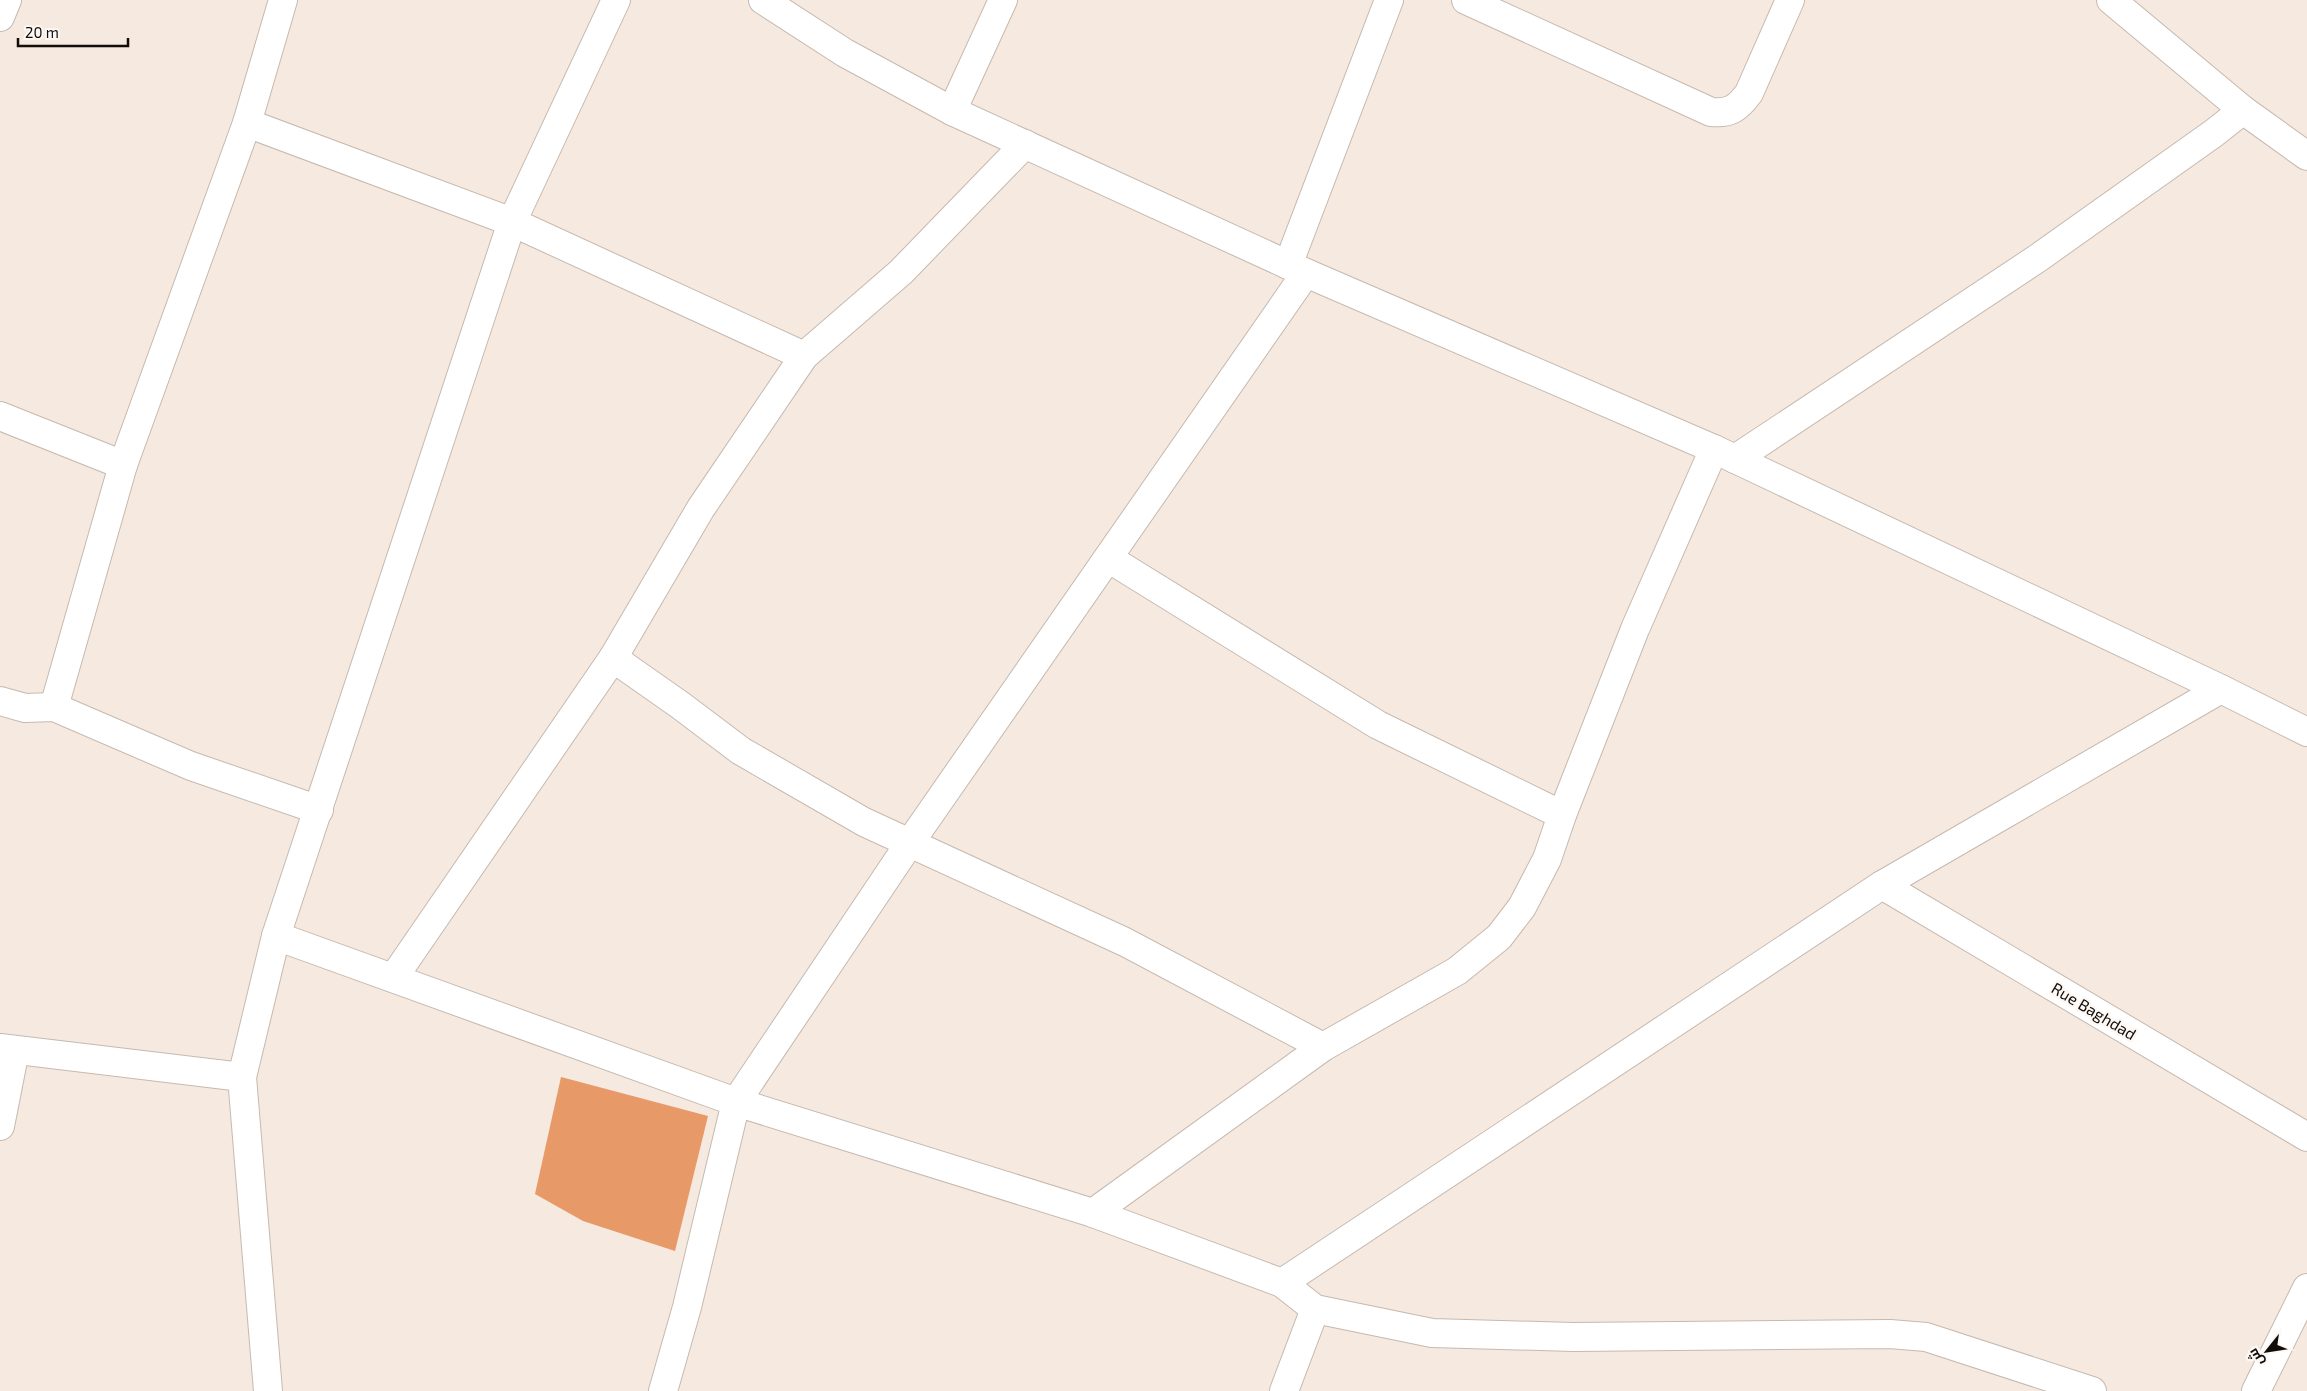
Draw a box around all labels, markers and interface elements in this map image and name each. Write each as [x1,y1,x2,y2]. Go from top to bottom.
scale bar [18,15,128,47]
text: 20 m [25,23,59,41]
street label: Rue Baghdad [2049,978,2140,1043]
north arrow [2242,1326,2292,1376]
text: ش [2243,1345,2268,1370]

